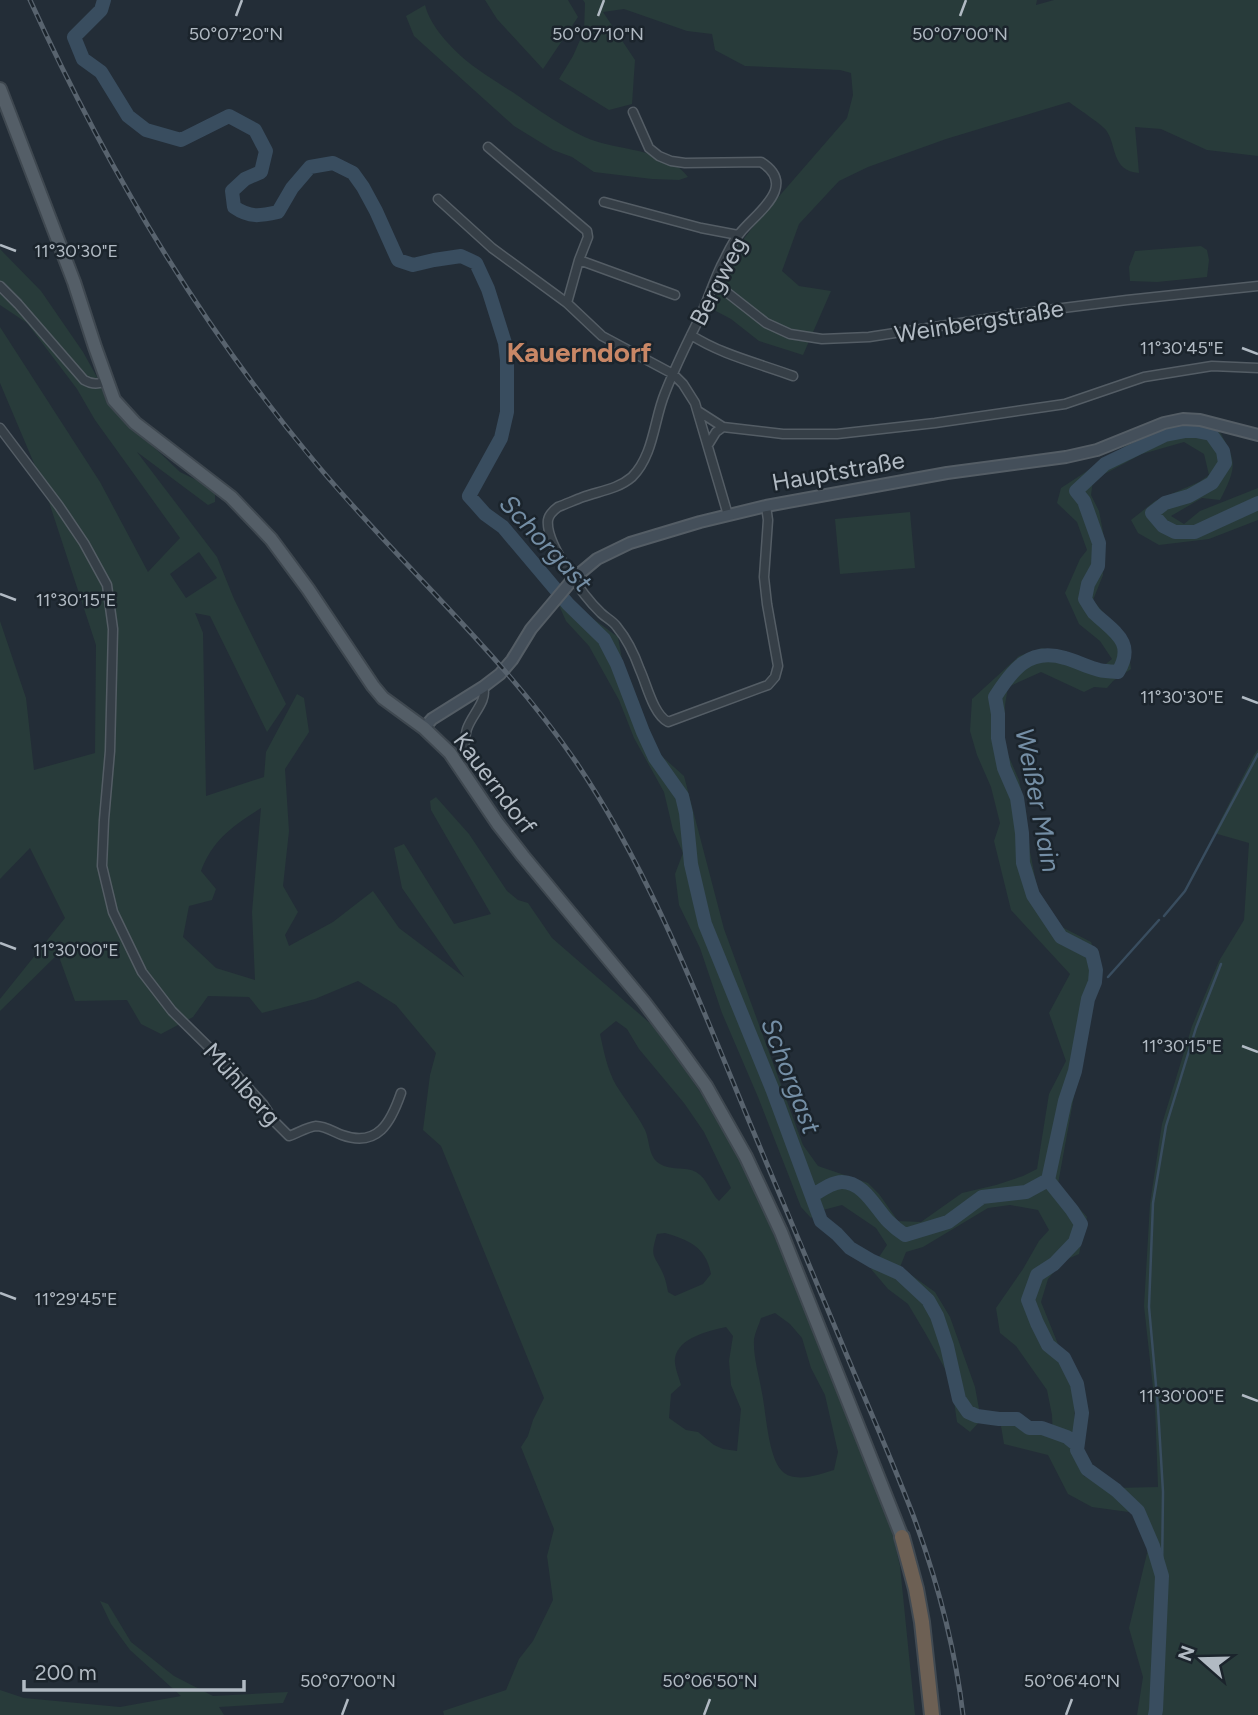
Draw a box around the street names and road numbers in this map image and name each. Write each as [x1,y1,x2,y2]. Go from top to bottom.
street label: Bergweg [683,232,753,330]
street label: Weinbergstraße [892,293,1066,349]
street label: Hauptstraße [769,445,907,497]
street label: Kauerndorf [447,726,543,840]
street label: Mühlberg [197,1036,287,1132]

